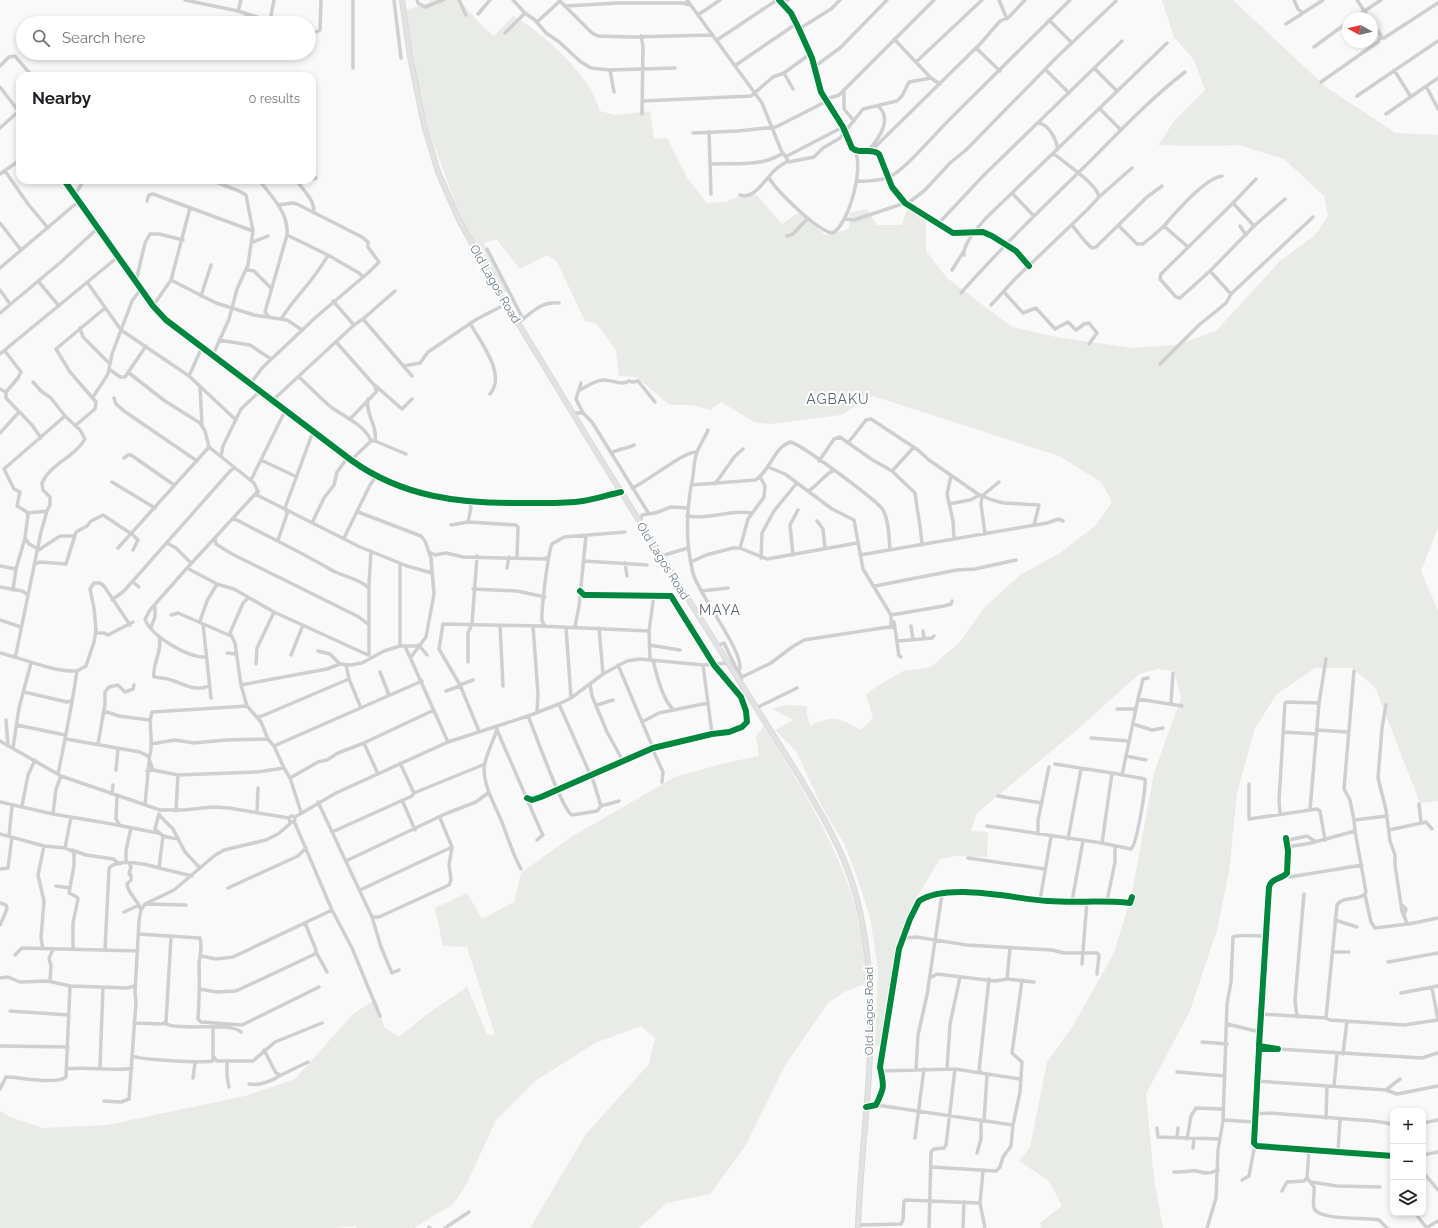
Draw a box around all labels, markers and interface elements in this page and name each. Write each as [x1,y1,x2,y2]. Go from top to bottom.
north arrow [1342,12,1378,48]
search box [16,16,316,60]
icon: search [30,27,52,49]
text: Search here [62,29,145,47]
text: Nearby [32,88,91,108]
text: 0 results [249,91,300,106]
street label: Old Lagos Road [467,242,523,326]
district label: AGBAKU [806,391,870,407]
street label: Old Lagos Road [634,520,692,602]
district label: MAYA [699,602,741,618]
street label: Old Lagos Road [862,967,876,1055]
map controls [1390,1108,1426,1216]
button: + [1390,1108,1426,1144]
button: − [1390,1144,1426,1180]
button: layers [1390,1180,1426,1216]

